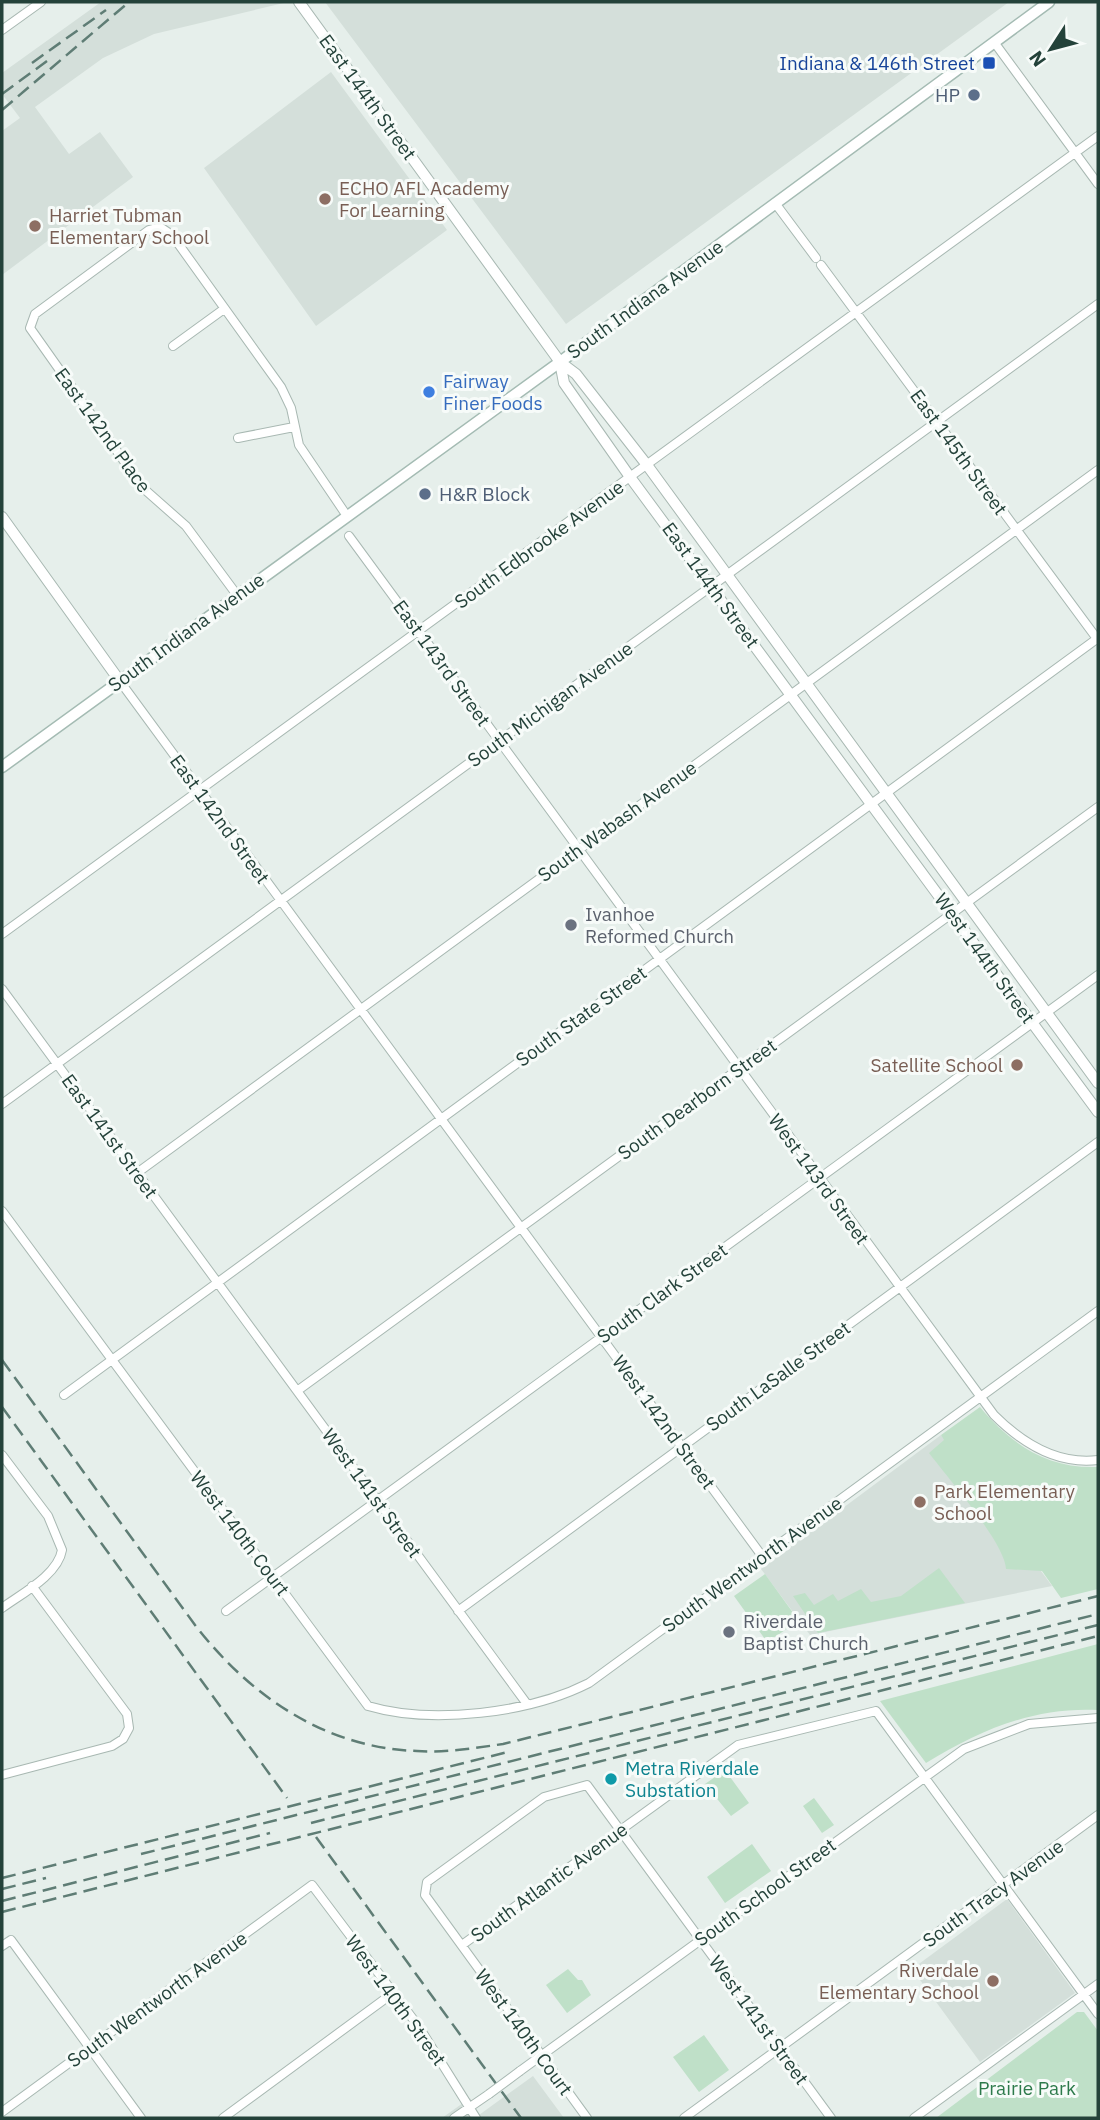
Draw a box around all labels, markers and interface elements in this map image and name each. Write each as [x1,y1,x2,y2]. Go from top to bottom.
north arrow [1016,14,1086,84]
street label: East 144th Street [314,29,422,165]
text: N [1023,46,1051,72]
place label: Indiana & 146th Street [779,51,975,75]
marker: Indiana & 146th Street [981,55,997,71]
place label: HP [935,83,960,107]
marker: HP [966,87,982,103]
place label: ECHO AFL Academy For Learning [339,176,510,222]
marker: ECHO AFL Academy For Learning [317,191,333,207]
place label: Harriet Tubman Elementary School [49,203,209,249]
marker: Harriet Tubman Elementary School [27,218,43,234]
street label: South Indiana Avenue [562,234,728,364]
street label: East 142nd Place [50,363,156,497]
place label: Fairway Finer Foods [443,369,543,415]
marker: Fairway Finer Foods [421,384,437,400]
street label: East 145th Street [905,384,1013,520]
street label: South Edbrooke Avenue [450,474,628,614]
place label: H&R Block [439,482,530,506]
marker: H&R Block [417,486,433,502]
street label: East 144th Street [657,517,765,653]
street label: South Indiana Avenue [103,567,269,697]
street label: East 143rd Street [388,595,496,731]
street label: South Michigan Avenue [463,636,637,772]
street label: East 142nd Street [165,750,275,888]
street label: South Wabash Avenue [533,755,701,887]
street label: West 144th Street [930,888,1040,1028]
place label: Ivanhoe Reformed Church [585,902,734,948]
marker: Ivanhoe Reformed Church [563,917,579,933]
street label: South State Street [511,960,651,1072]
street label: South Dearborn Street [613,1033,781,1165]
place label: Satellite School [870,1053,1003,1077]
marker: Satellite School [1009,1057,1025,1073]
street label: East 141st Street [57,1069,163,1203]
street label: West 143rd Street [763,1109,875,1249]
street label: South Clark Street [592,1238,732,1348]
street label: South LaSalle Street [701,1316,855,1436]
street label: West 142nd Street [607,1350,721,1494]
street label: West 141st Street [317,1424,427,1562]
street label: West 140th Court [185,1466,295,1600]
place label: Park Elementary School [934,1479,1075,1525]
street label: South Wentworth Avenue [657,1491,847,1637]
marker: Park Elementary School [912,1494,928,1510]
place label: Riverdale Baptist Church [743,1609,869,1655]
marker: Riverdale Baptist Church [721,1624,737,1640]
place label: Metra Riverdale Substation [625,1756,759,1802]
marker: Metra Riverdale Substation [603,1771,619,1787]
street label: South Atlantic Avenue [466,1817,632,1947]
street label: South School Street [690,1833,840,1951]
street label: South Tracy Avenue [918,1834,1068,1952]
street label: South Wentworth Avenue [62,1926,252,2072]
street label: West 140th Street [341,1930,451,2070]
street label: West 141st Street [704,1951,814,2089]
place label: Riverdale Elementary School [819,1958,979,2004]
street label: West 140th Court [470,1964,578,2100]
marker: Riverdale Elementary School [985,1973,1001,1989]
park label: Prairie Park [978,2076,1076,2100]

